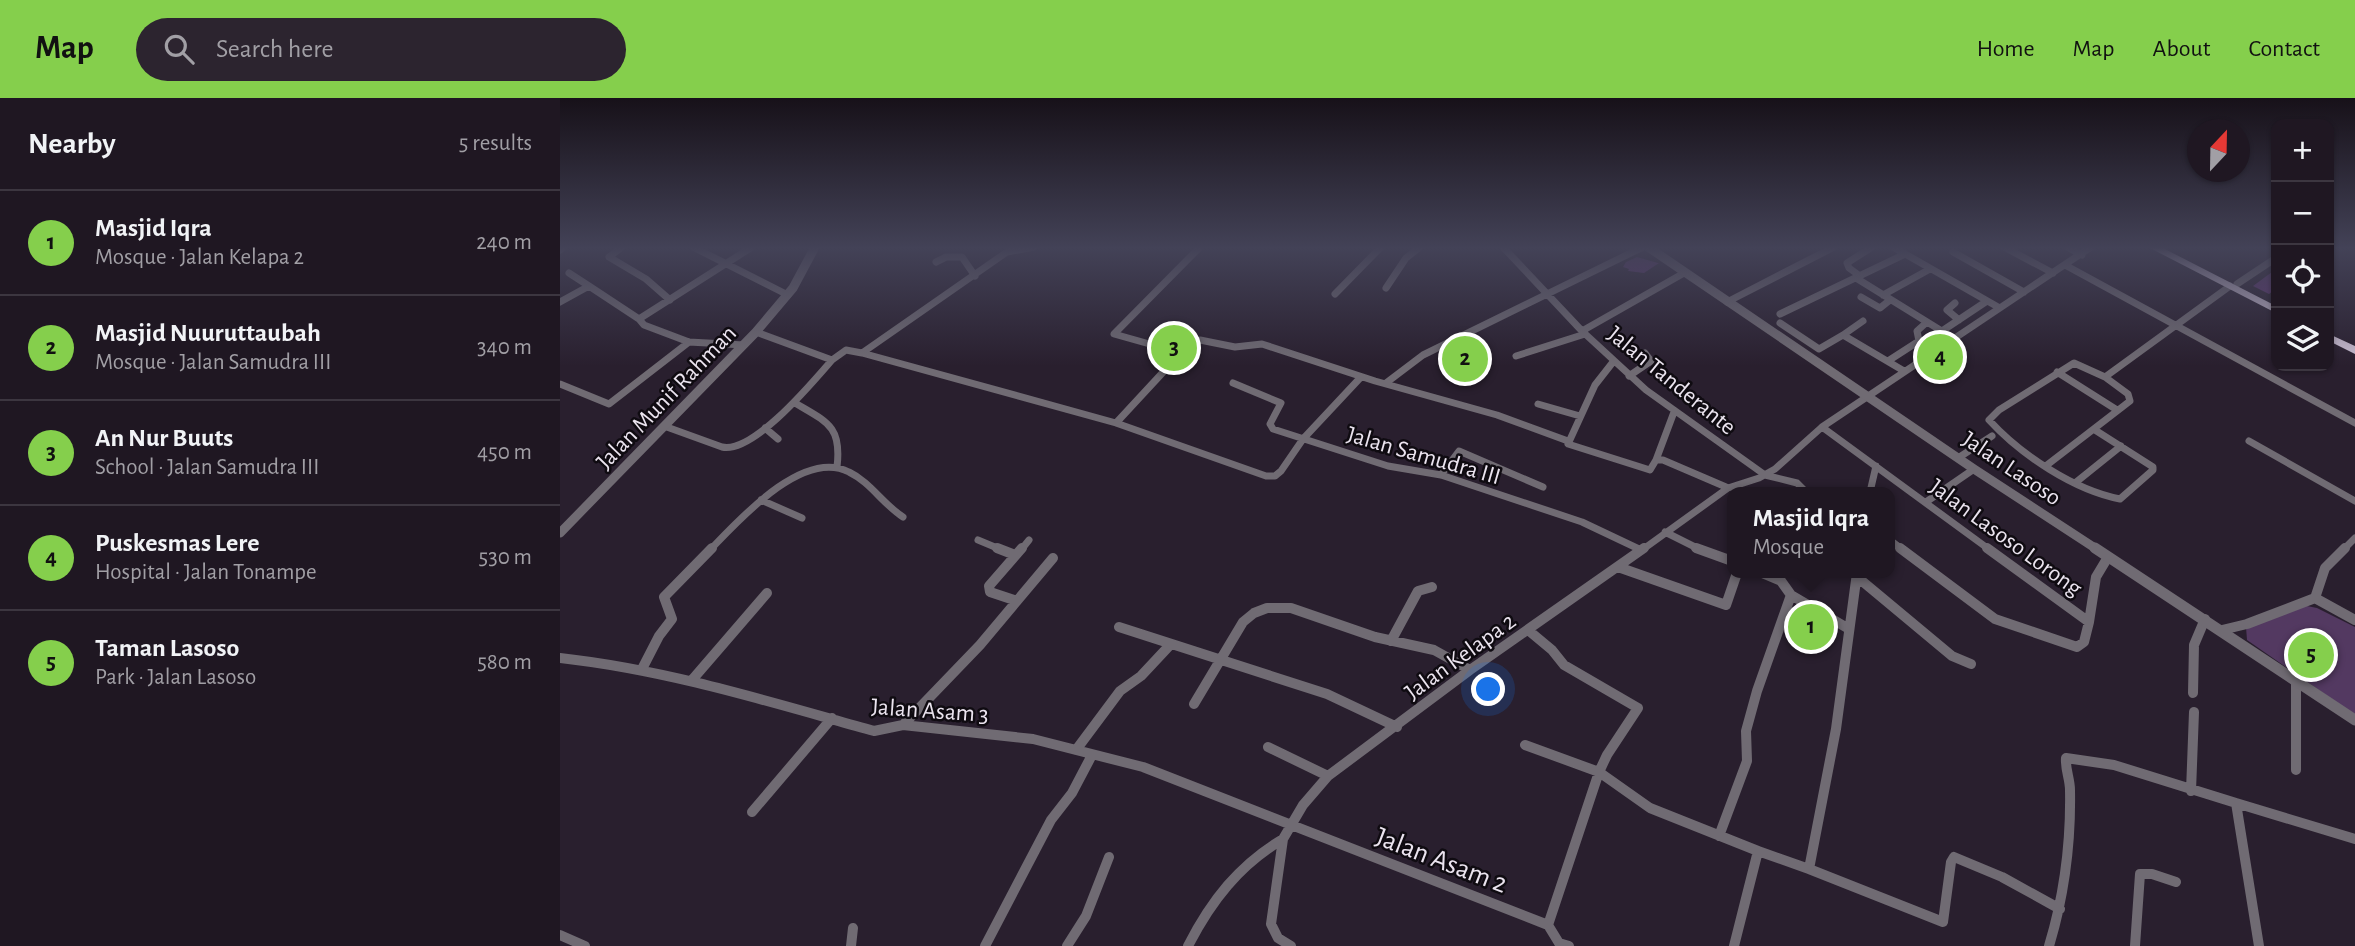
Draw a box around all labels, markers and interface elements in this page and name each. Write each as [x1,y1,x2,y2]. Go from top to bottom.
search box [136,18,626,81]
icon: search [160,30,198,68]
text: Map [35,32,94,65]
text: Search here [216,36,334,62]
text: Home [1977,37,2035,61]
text: Map [2073,37,2115,61]
text: About [2153,37,2210,61]
text: Contact [2248,37,2320,61]
north arrow [2187,119,2250,182]
map controls [2271,119,2334,371]
button: + [2271,119,2334,182]
text: Nearby [28,129,116,159]
text: 5 results [459,132,532,155]
button: − [2271,182,2334,245]
text: Masjid Iqra [95,215,212,241]
text: 1 [47,231,55,254]
text: 240 m [476,231,532,254]
button: locate [2271,245,2334,308]
text: Mosque · Jalan Kelapa 2 [95,246,304,269]
button: layers [2271,308,2334,371]
text: Masjid Nuuruttaubah [95,320,321,346]
street label: Jalan Munif Rahman [592,321,741,474]
pin: 3 [1151,322,1197,374]
street label: Jalan Tanderante [1603,322,1740,440]
pin: 4 [1917,331,1963,383]
pin: 2 [1442,333,1488,385]
text: 2 [46,336,56,359]
text: 340 m [477,336,532,359]
text: Mosque · Jalan Samudra III [95,351,331,374]
street label: Jalan Samudra III [1344,423,1503,489]
text: An Nur Buuts [95,425,233,451]
street label: Jalan Lasoso [1958,427,2065,511]
text: 3 [46,441,56,464]
text: 450 m [477,441,532,464]
text: School · Jalan Samudra III [95,456,319,479]
street label: Jalan Lasoso Lorong [1925,475,2086,601]
popup [1727,487,1895,578]
text: Masjid Iqra [1753,505,1869,531]
text: Puskesmas Lere [95,530,260,556]
text: Mosque [1753,536,1824,559]
text: 4 [45,546,57,569]
text: 530 m [479,546,532,569]
text: Hospital · Jalan Tonampe [95,561,317,584]
pin: 1 [1788,601,1834,653]
street label: Jalan Kelapa 2 [1401,609,1520,705]
pin: 5 [2288,629,2334,681]
text: Taman Lasoso [95,635,239,661]
text: 5 [46,651,56,674]
text: 580 m [477,651,532,674]
text: Park · Jalan Lasoso [95,666,256,689]
your location [1471,672,1505,706]
street label: Jalan Asam 3 [870,695,990,727]
street label: Jalan Asam 2 [1372,823,1511,899]

